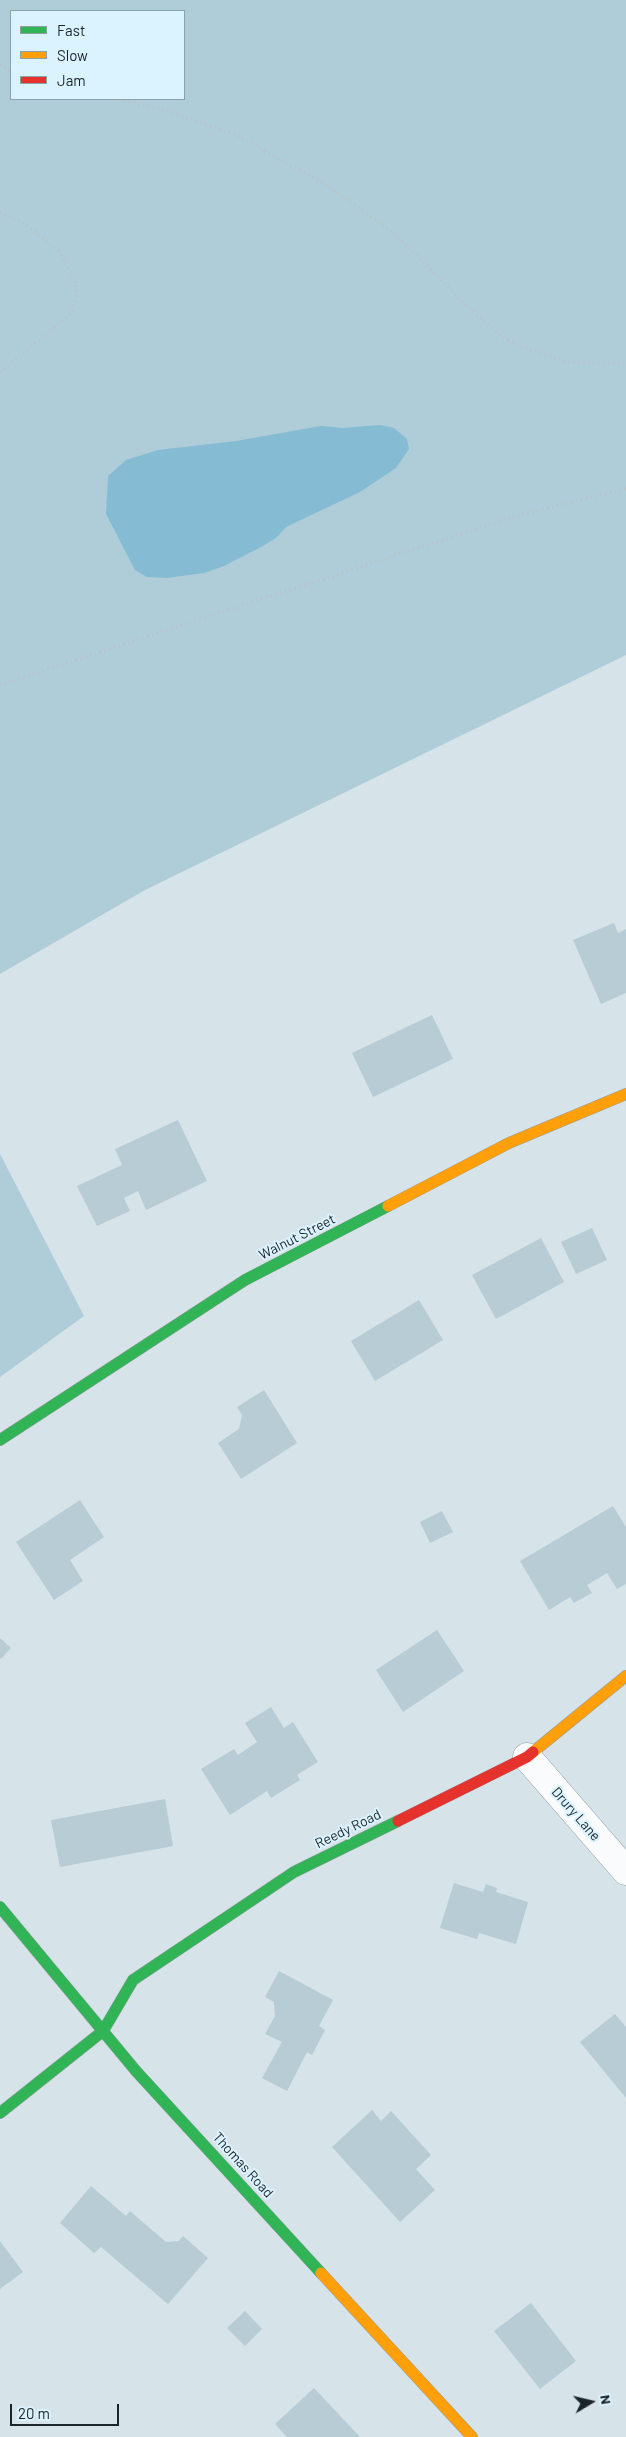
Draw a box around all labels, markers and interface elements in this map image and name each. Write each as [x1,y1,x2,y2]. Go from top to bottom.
legend [10,10,185,100]
text: Fast [57,21,85,39]
text: Slow [57,46,88,64]
text: Jam [57,71,86,89]
street label: Walnut Street [256,1211,338,1263]
street label: Drury Lane [548,1784,604,1844]
street label: Reedy Road [312,1806,384,1852]
street label: Thomas Road [209,2129,277,2201]
north arrow [566,2377,616,2427]
scale bar [12,2394,121,2426]
text: N [597,2394,615,2406]
text: 20 m [18,2404,50,2422]

